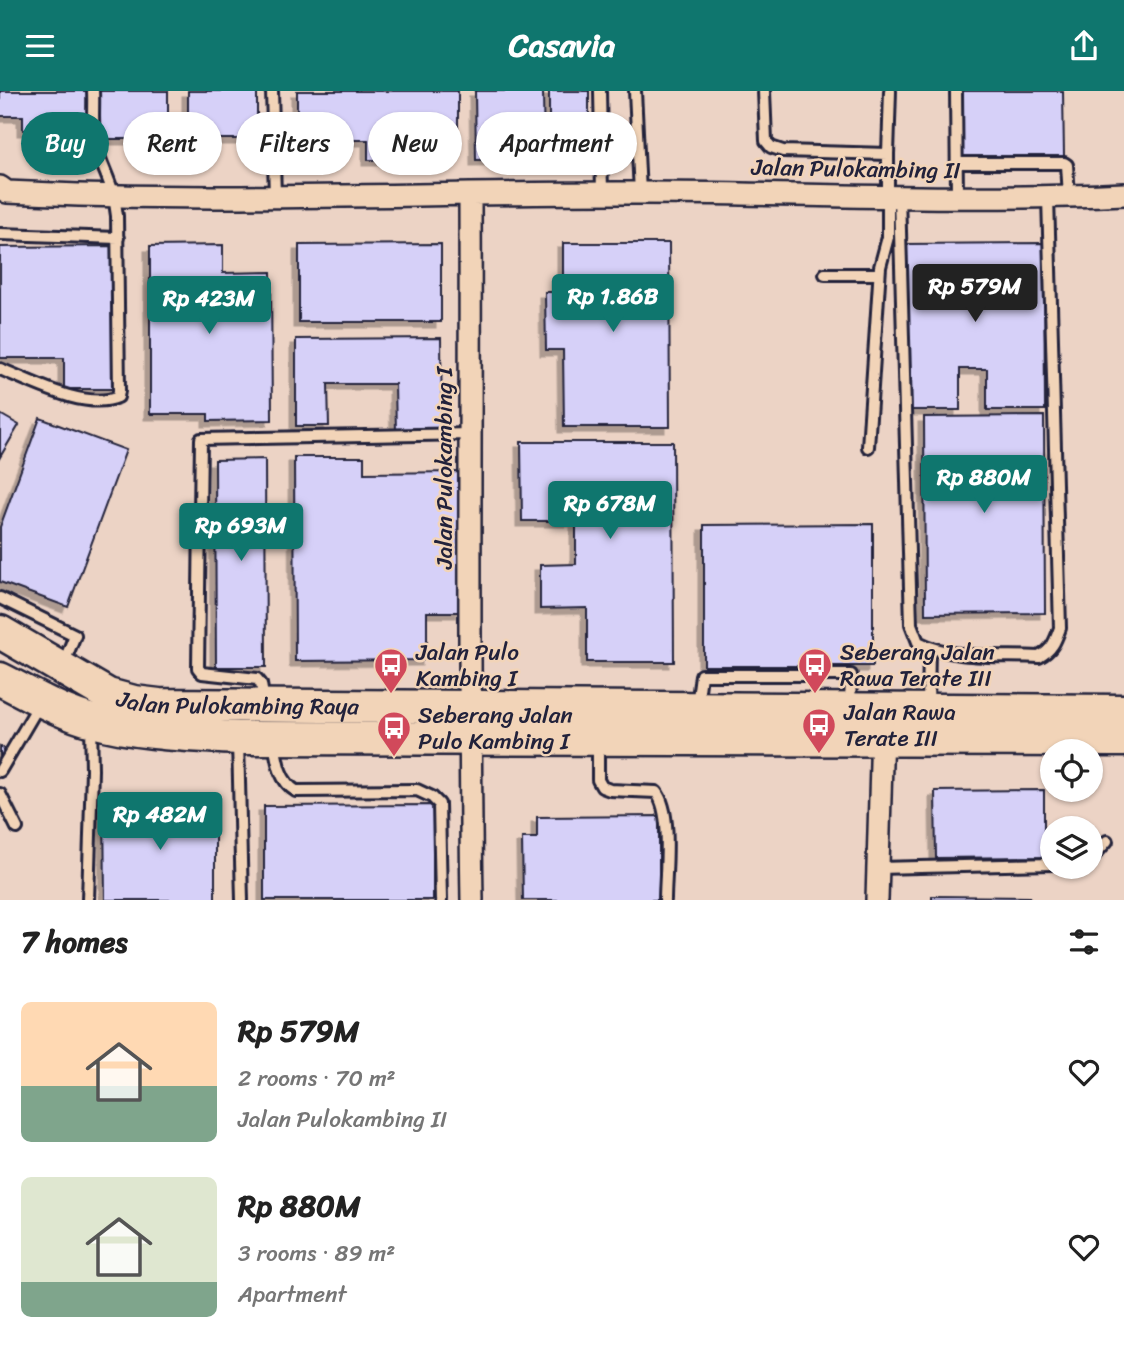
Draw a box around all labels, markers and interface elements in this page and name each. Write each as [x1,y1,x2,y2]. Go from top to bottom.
text: Casavia [509,17,615,74]
icon: menu [21,27,59,65]
icon: share [1065,27,1103,65]
chip: Buy [21,112,109,175]
chip: Rent [123,112,222,175]
chip: Filters [236,112,354,175]
chip: New [368,112,462,175]
chip: Apartment [476,112,637,175]
street label: Jalan Pulokambing II [750,147,961,191]
pin: Rp 579M [910,265,1040,324]
text: Rp 579M [928,266,1022,307]
pin: Rp 1.86B [541,275,685,334]
text: Rp 1.86B [568,276,658,317]
pin: Rp 423M [144,277,274,336]
text: Rp 423M [163,278,255,319]
street label: Jalan Pulokambing I [424,365,465,570]
pin: Rp 880M [919,455,1049,515]
text: Rp 880M [937,457,1031,498]
pin: Rp 678M [545,482,675,541]
text: Rp 678M [564,483,656,524]
pin: Rp 693M [176,503,306,563]
text: Rp 693M [195,505,287,546]
place label: Jalan Pulo Kambing I [415,632,519,699]
place label: Seberang Jalan Rawa Terate III [840,632,995,699]
bus stop icon: Jalan Pulo Kambing I [372,646,410,695]
bus stop icon: Seberang Jalan Rawa Terate III [796,646,834,695]
street label: Jalan Pulokambing Raya [111,678,359,727]
place label: Jalan Rawa Terate III [843,692,956,759]
place label: Seberang Jalan Pulo Kambing I [418,695,573,762]
bus stop icon: Jalan Rawa Terate III [800,706,838,755]
bus stop icon: Seberang Jalan Pulo Kambing I [375,709,413,758]
map controls [1040,739,1103,879]
button: locate [1040,739,1103,802]
pin: Rp 482M [95,793,225,852]
text: Rp 482M [113,794,207,835]
button: layers [1040,816,1103,879]
text: 7 homes [21,915,128,969]
icon: filters [1065,923,1103,961]
text: Rp 579M [238,1004,359,1058]
icon: home [77,1030,161,1114]
icon: heart [1065,1053,1103,1091]
text: 2 rooms · 70 m² [238,1058,396,1099]
text: Jalan Pulokambing II [238,1099,447,1140]
text: Rp 880M [238,1179,361,1233]
icon: home [77,1205,161,1289]
icon: heart [1065,1228,1103,1266]
text: 3 rooms · 89 m² [238,1233,395,1274]
text: Apartment [238,1274,347,1315]

